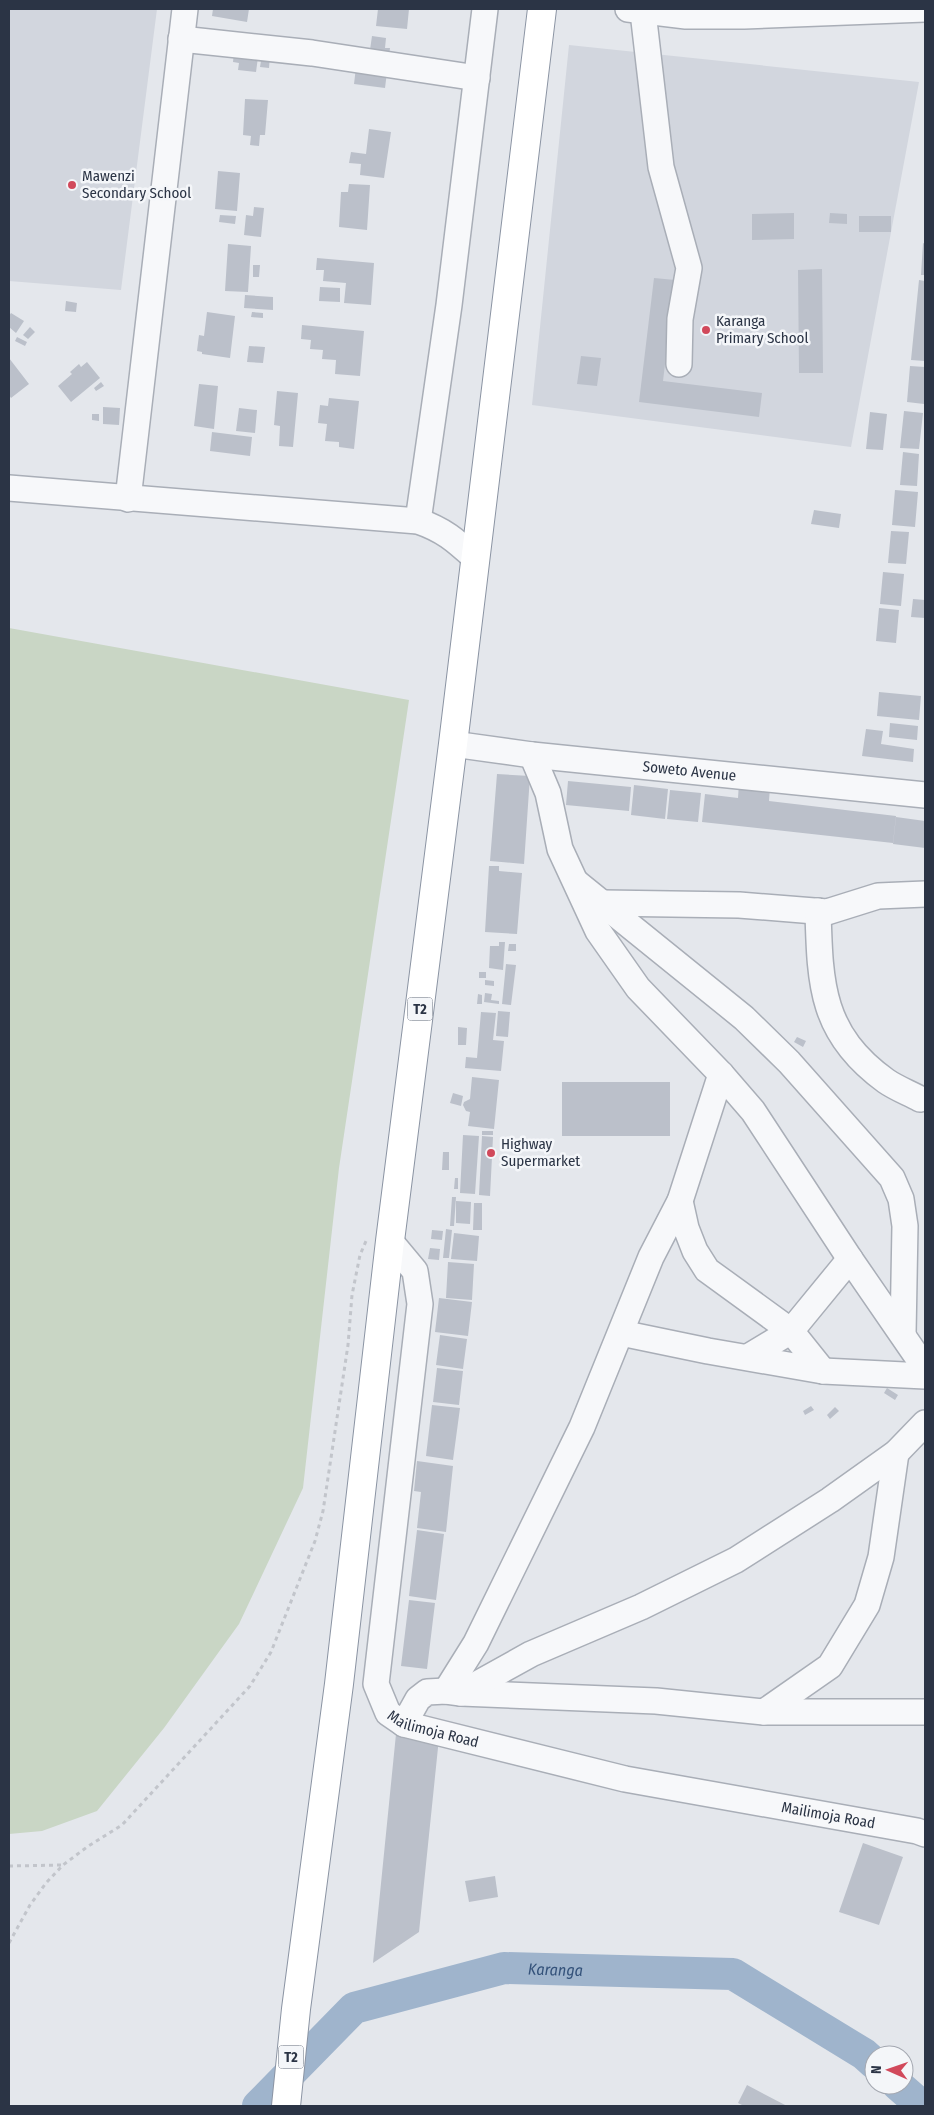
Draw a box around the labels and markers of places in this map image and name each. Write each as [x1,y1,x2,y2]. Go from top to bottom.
place label: Mawenzi Secondary School [82,167,191,202]
marker: Mawenzi Secondary School [66,179,78,191]
place label: Karanga Primary School [716,312,808,347]
marker: Karanga Primary School [700,324,712,336]
place label: Highway Supermarket [501,1135,580,1170]
marker: Highway Supermarket [485,1147,497,1159]

